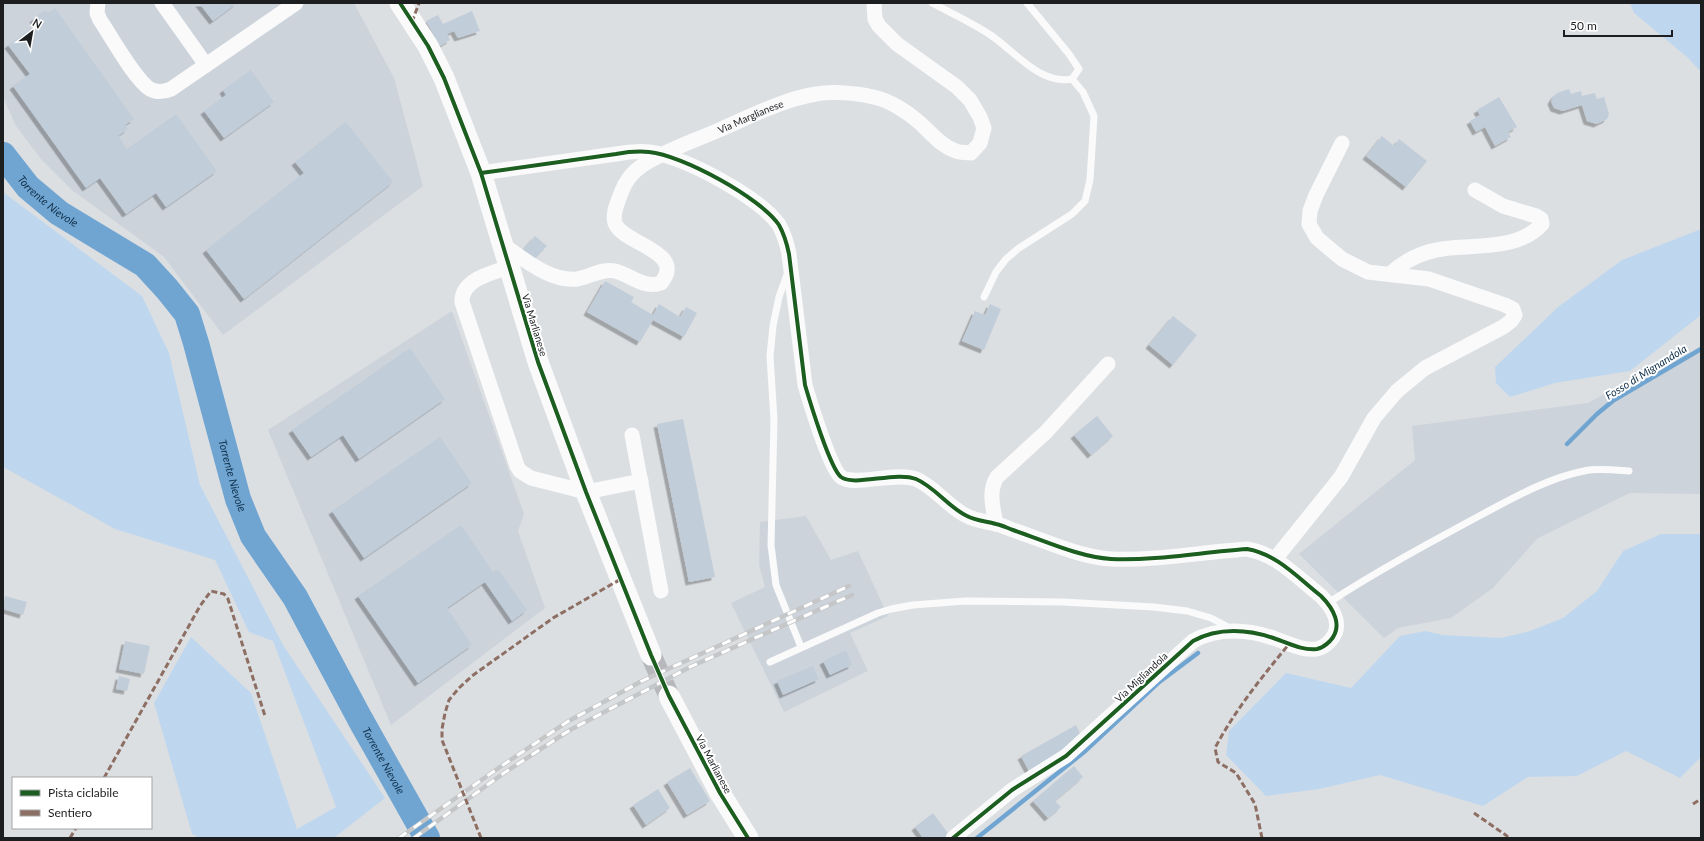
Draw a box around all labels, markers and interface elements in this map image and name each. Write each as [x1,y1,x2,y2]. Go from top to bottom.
north arrow [12,12,52,52]
scale bar [1564,12,1672,38]
text: N [30,15,44,31]
text: 50 m [1570,18,1597,33]
street label: Via Marglianese [716,97,785,136]
water label: Torrente Nievole [15,173,81,229]
street label: Via Marlianese [520,292,550,358]
water label: Fosso di Mignandola [1603,341,1689,402]
water label: Torrente Nievole [216,438,249,514]
street label: Via Migliandola [1112,650,1170,704]
water label: Torrente Nievole [360,725,408,796]
street label: Via Marlianese [694,733,734,795]
legend [12,777,152,829]
text: Pista ciclabile [48,785,119,800]
text: Sentiero [48,805,92,820]

